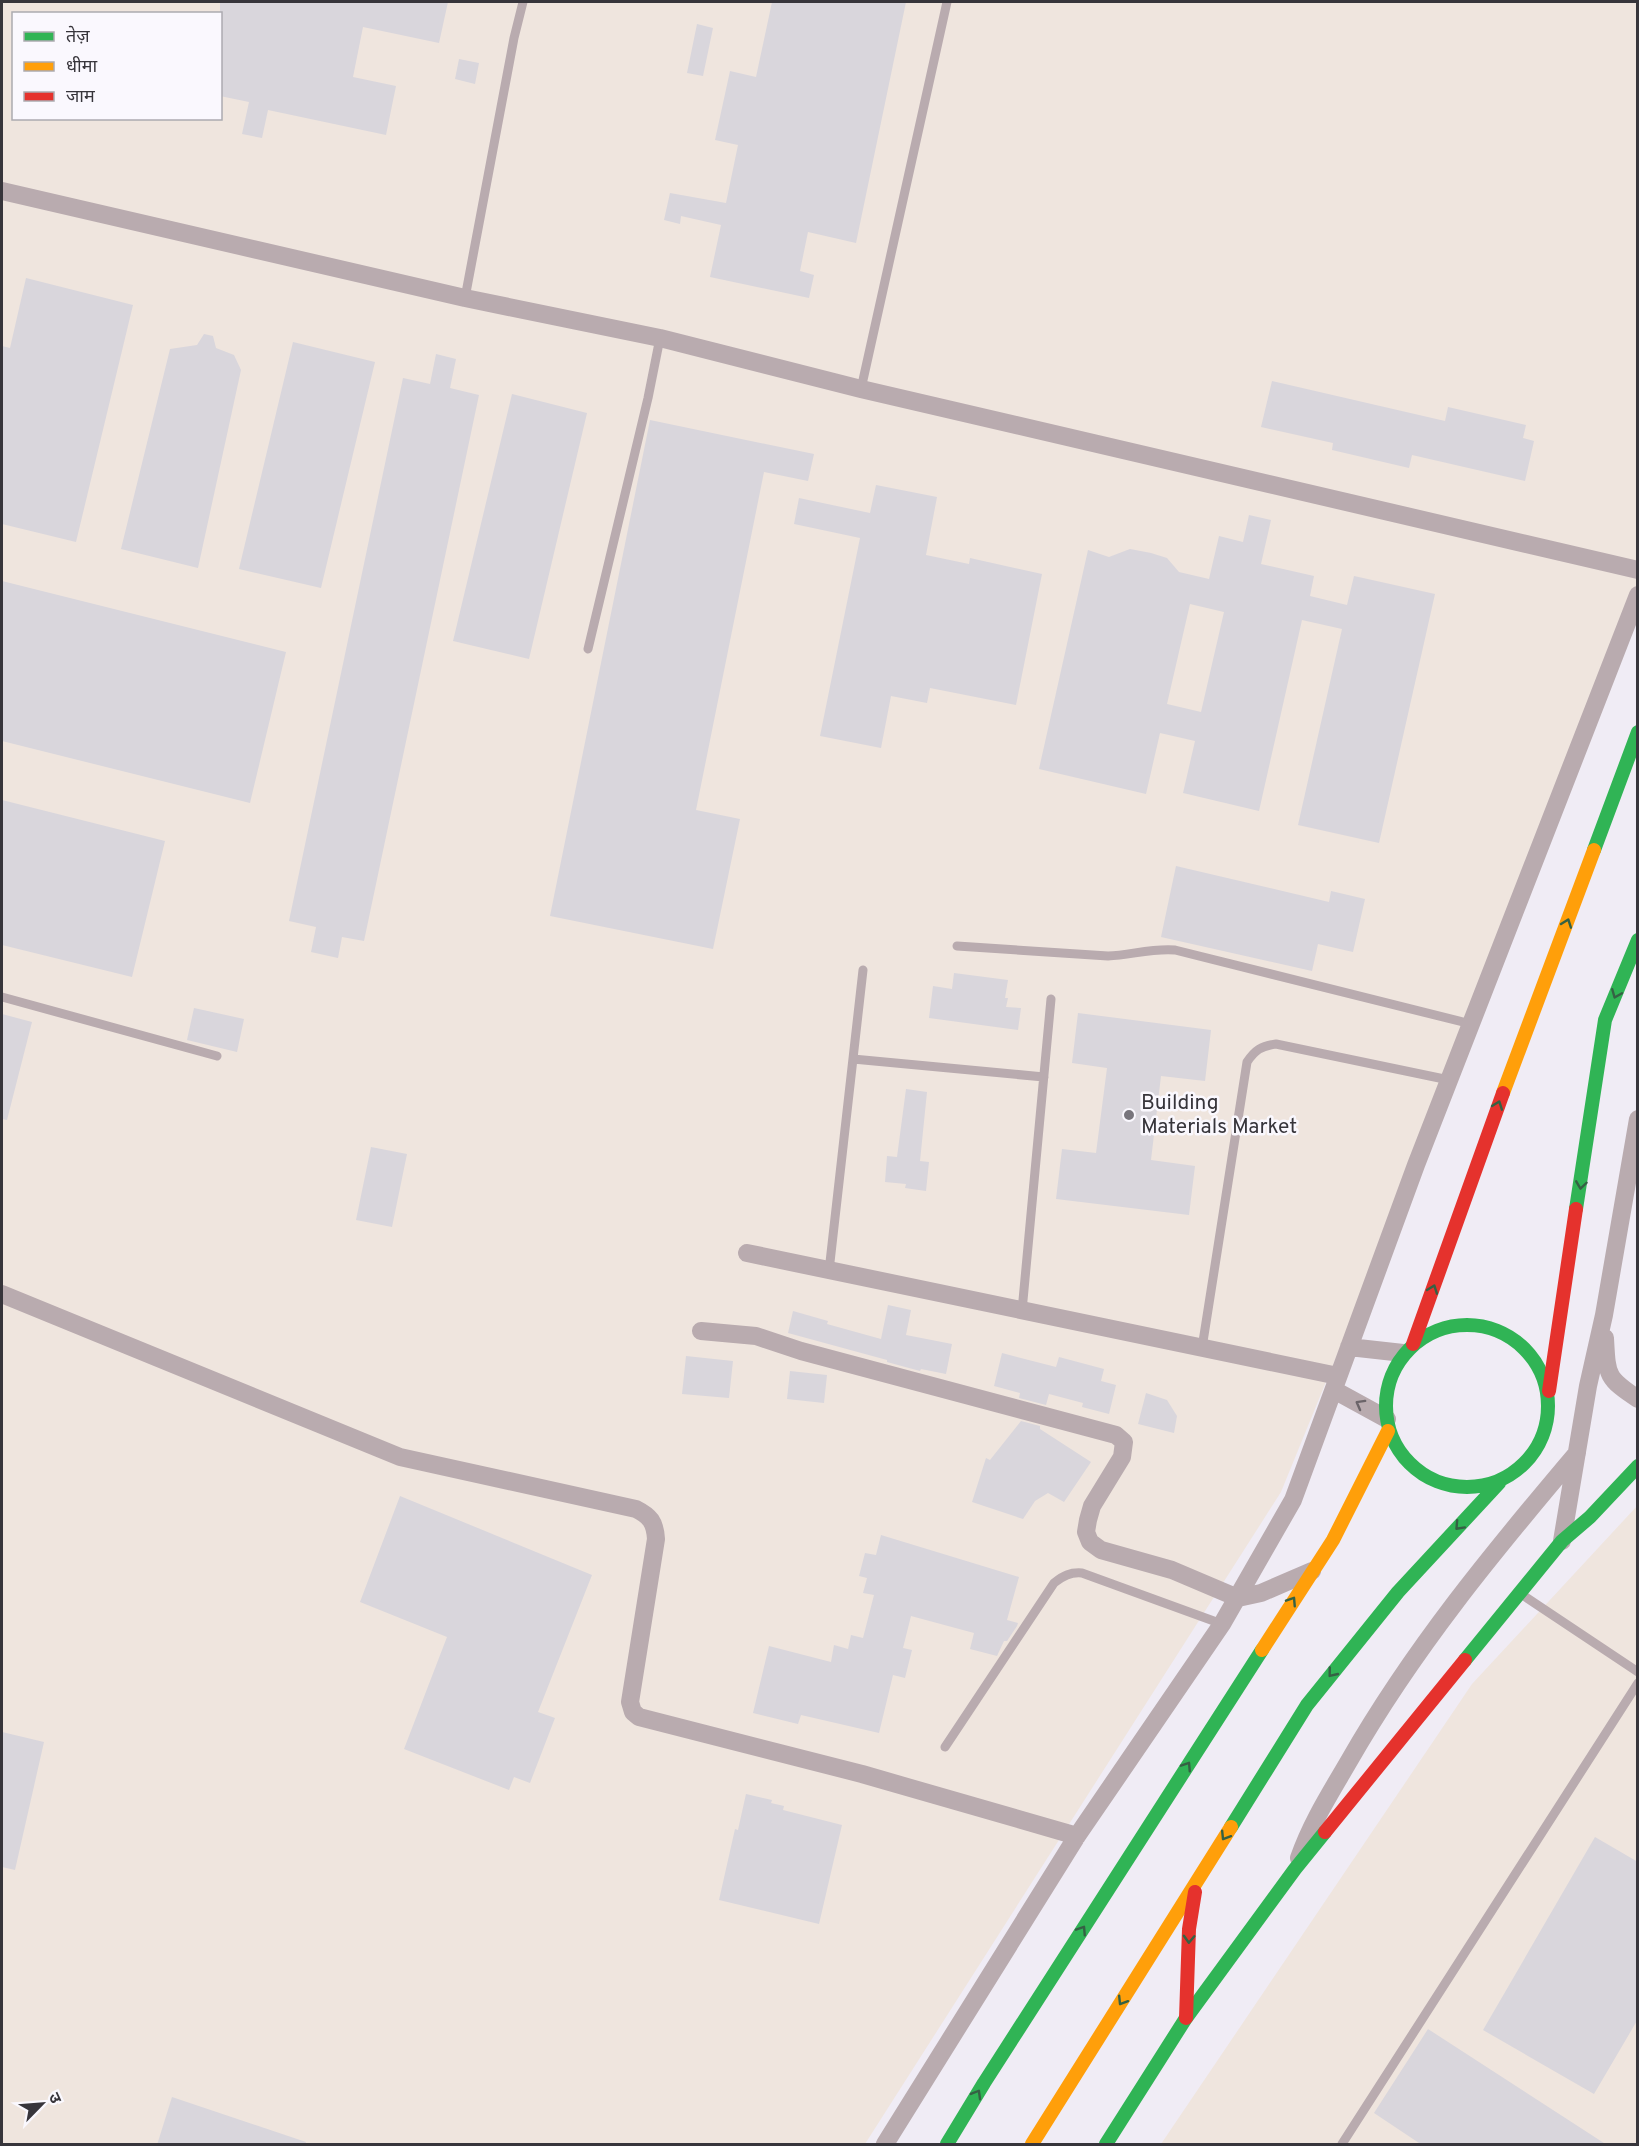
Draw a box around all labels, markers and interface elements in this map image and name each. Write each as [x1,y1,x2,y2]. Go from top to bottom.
legend [12,12,222,120]
text: तेज़ [66,25,90,49]
text: धीमा [66,56,97,79]
text: जाम [66,86,96,109]
one-way arrow [1559,918,1572,928]
one-way arrow [1611,988,1623,999]
place label: Building Materials Market [1141,1090,1297,1141]
one-way arrow [1491,1100,1504,1111]
marker: Building Materials Market [1122,1108,1136,1122]
one-way arrow [1575,1180,1587,1190]
one-way arrow [1425,1284,1438,1295]
one-way arrow [1356,1400,1367,1411]
one-way arrow [1456,1518,1467,1529]
one-way arrow [1285,1597,1296,1608]
one-way arrow [1329,1666,1340,1677]
one-way arrow [1180,1761,1191,1772]
one-way arrow [1220,1830,1232,1840]
one-way arrow [1075,1926,1086,1937]
one-way arrow [1183,1935,1195,1944]
one-way arrow [1117,1995,1129,2005]
north arrow [12,2074,72,2134]
text: उ [43,2090,65,2108]
one-way arrow [970,2090,981,2100]

